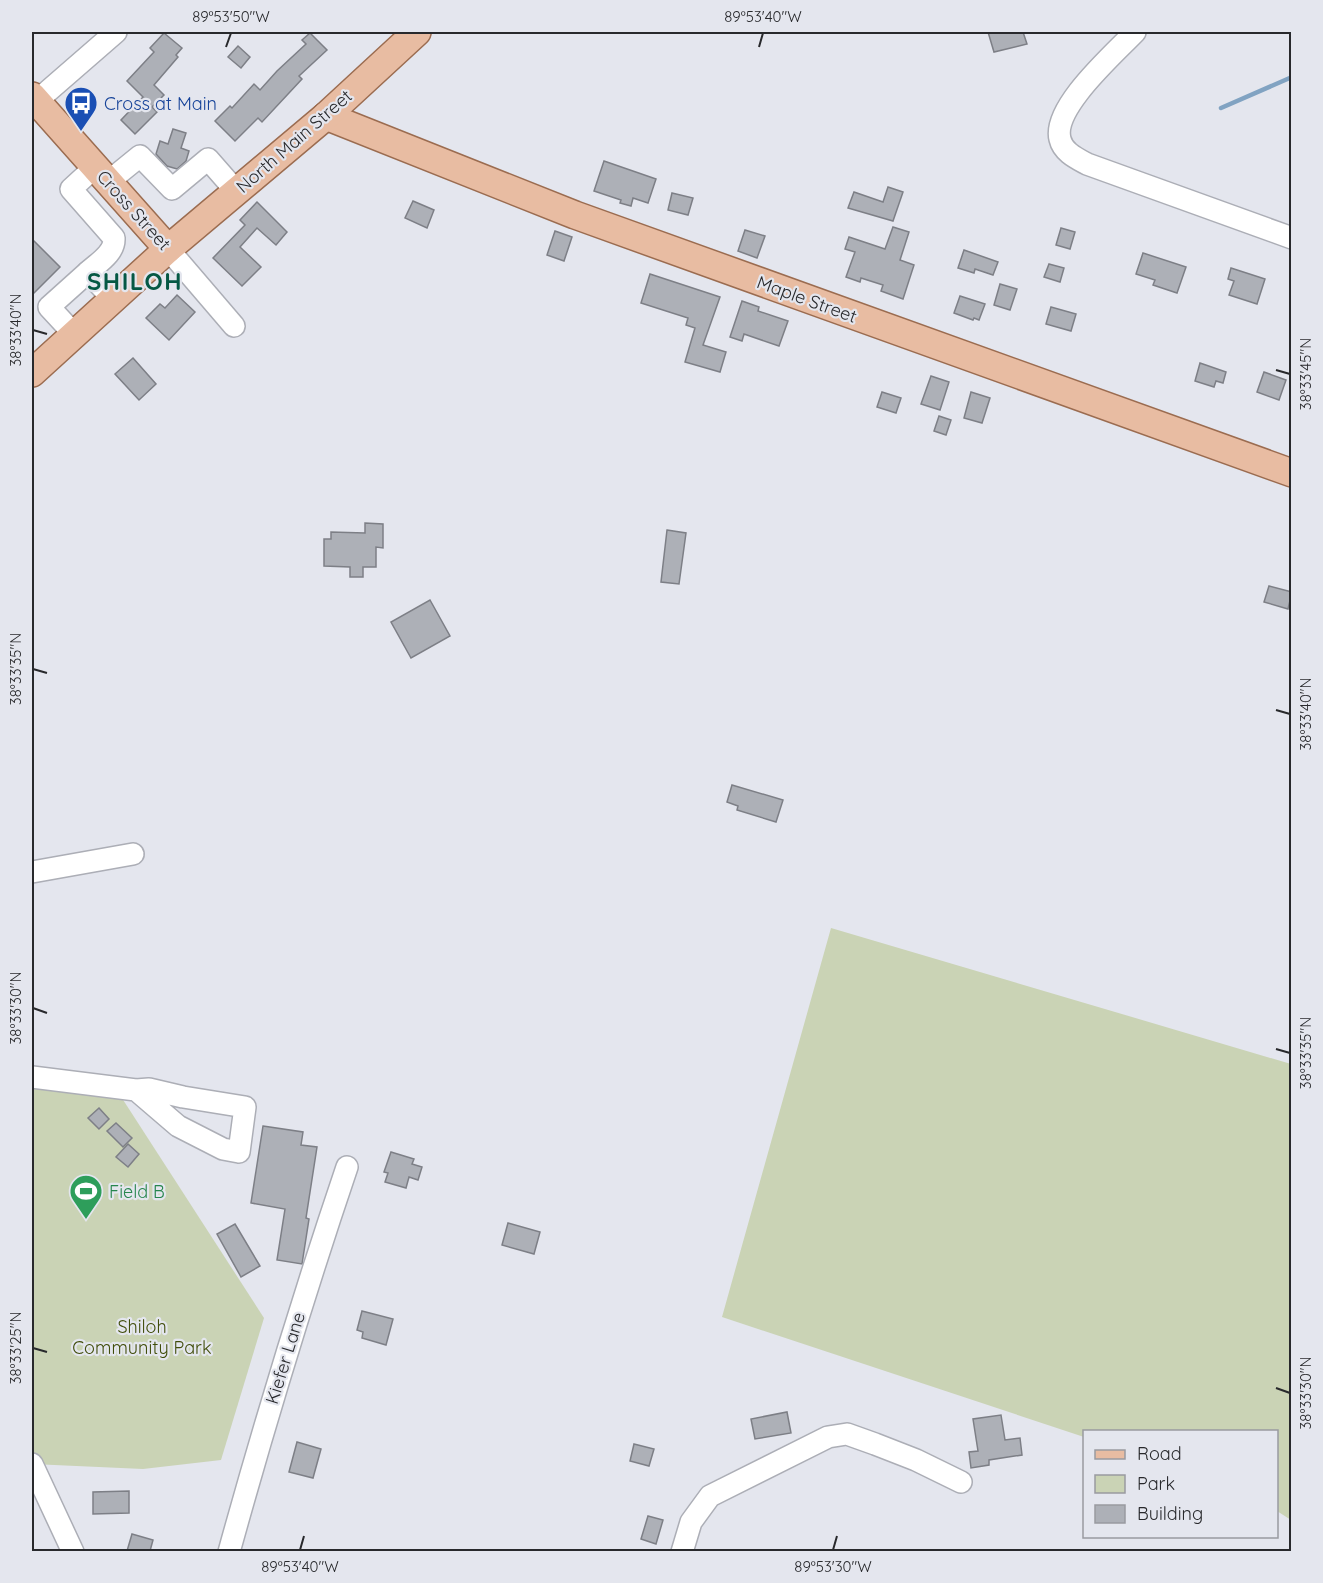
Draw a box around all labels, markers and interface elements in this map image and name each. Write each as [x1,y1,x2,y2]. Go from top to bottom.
text: 89°53'50"W [192,7,270,26]
text: 89°53'40"W [724,7,802,26]
street label: North Main Street [231,84,357,198]
bus stop icon: Cross at Main [63,85,99,132]
place label: Cross at Main [104,92,217,115]
street label: Cross Street [92,165,176,255]
district label: SHILOH [87,266,183,296]
street label: Maple Street [754,270,860,328]
text: 38°33'40"N [6,293,25,367]
text: 38°33'45"N [1296,338,1315,410]
text: 38°33'35"N [6,633,25,705]
text: 38°33'40"N [1296,677,1315,751]
text: 38°33'30"N [6,971,25,1045]
text: 38°33'35"N [1296,1017,1315,1089]
sports icon: Field B [68,1173,104,1220]
place label: Field B [109,1180,165,1203]
street label: Kiefer Lane [260,1309,310,1407]
text: 38°33'25"N [6,1312,25,1384]
park label: Shiloh Community Park [72,1315,212,1359]
text: 38°33'30"N [1296,1356,1315,1430]
legend [1083,1430,1278,1538]
text: Road [1137,1442,1182,1465]
text: Park [1137,1472,1175,1495]
text: Building [1137,1502,1203,1525]
text: 89°53'40"W [261,1557,339,1576]
text: 89°53'30"W [794,1557,872,1576]

